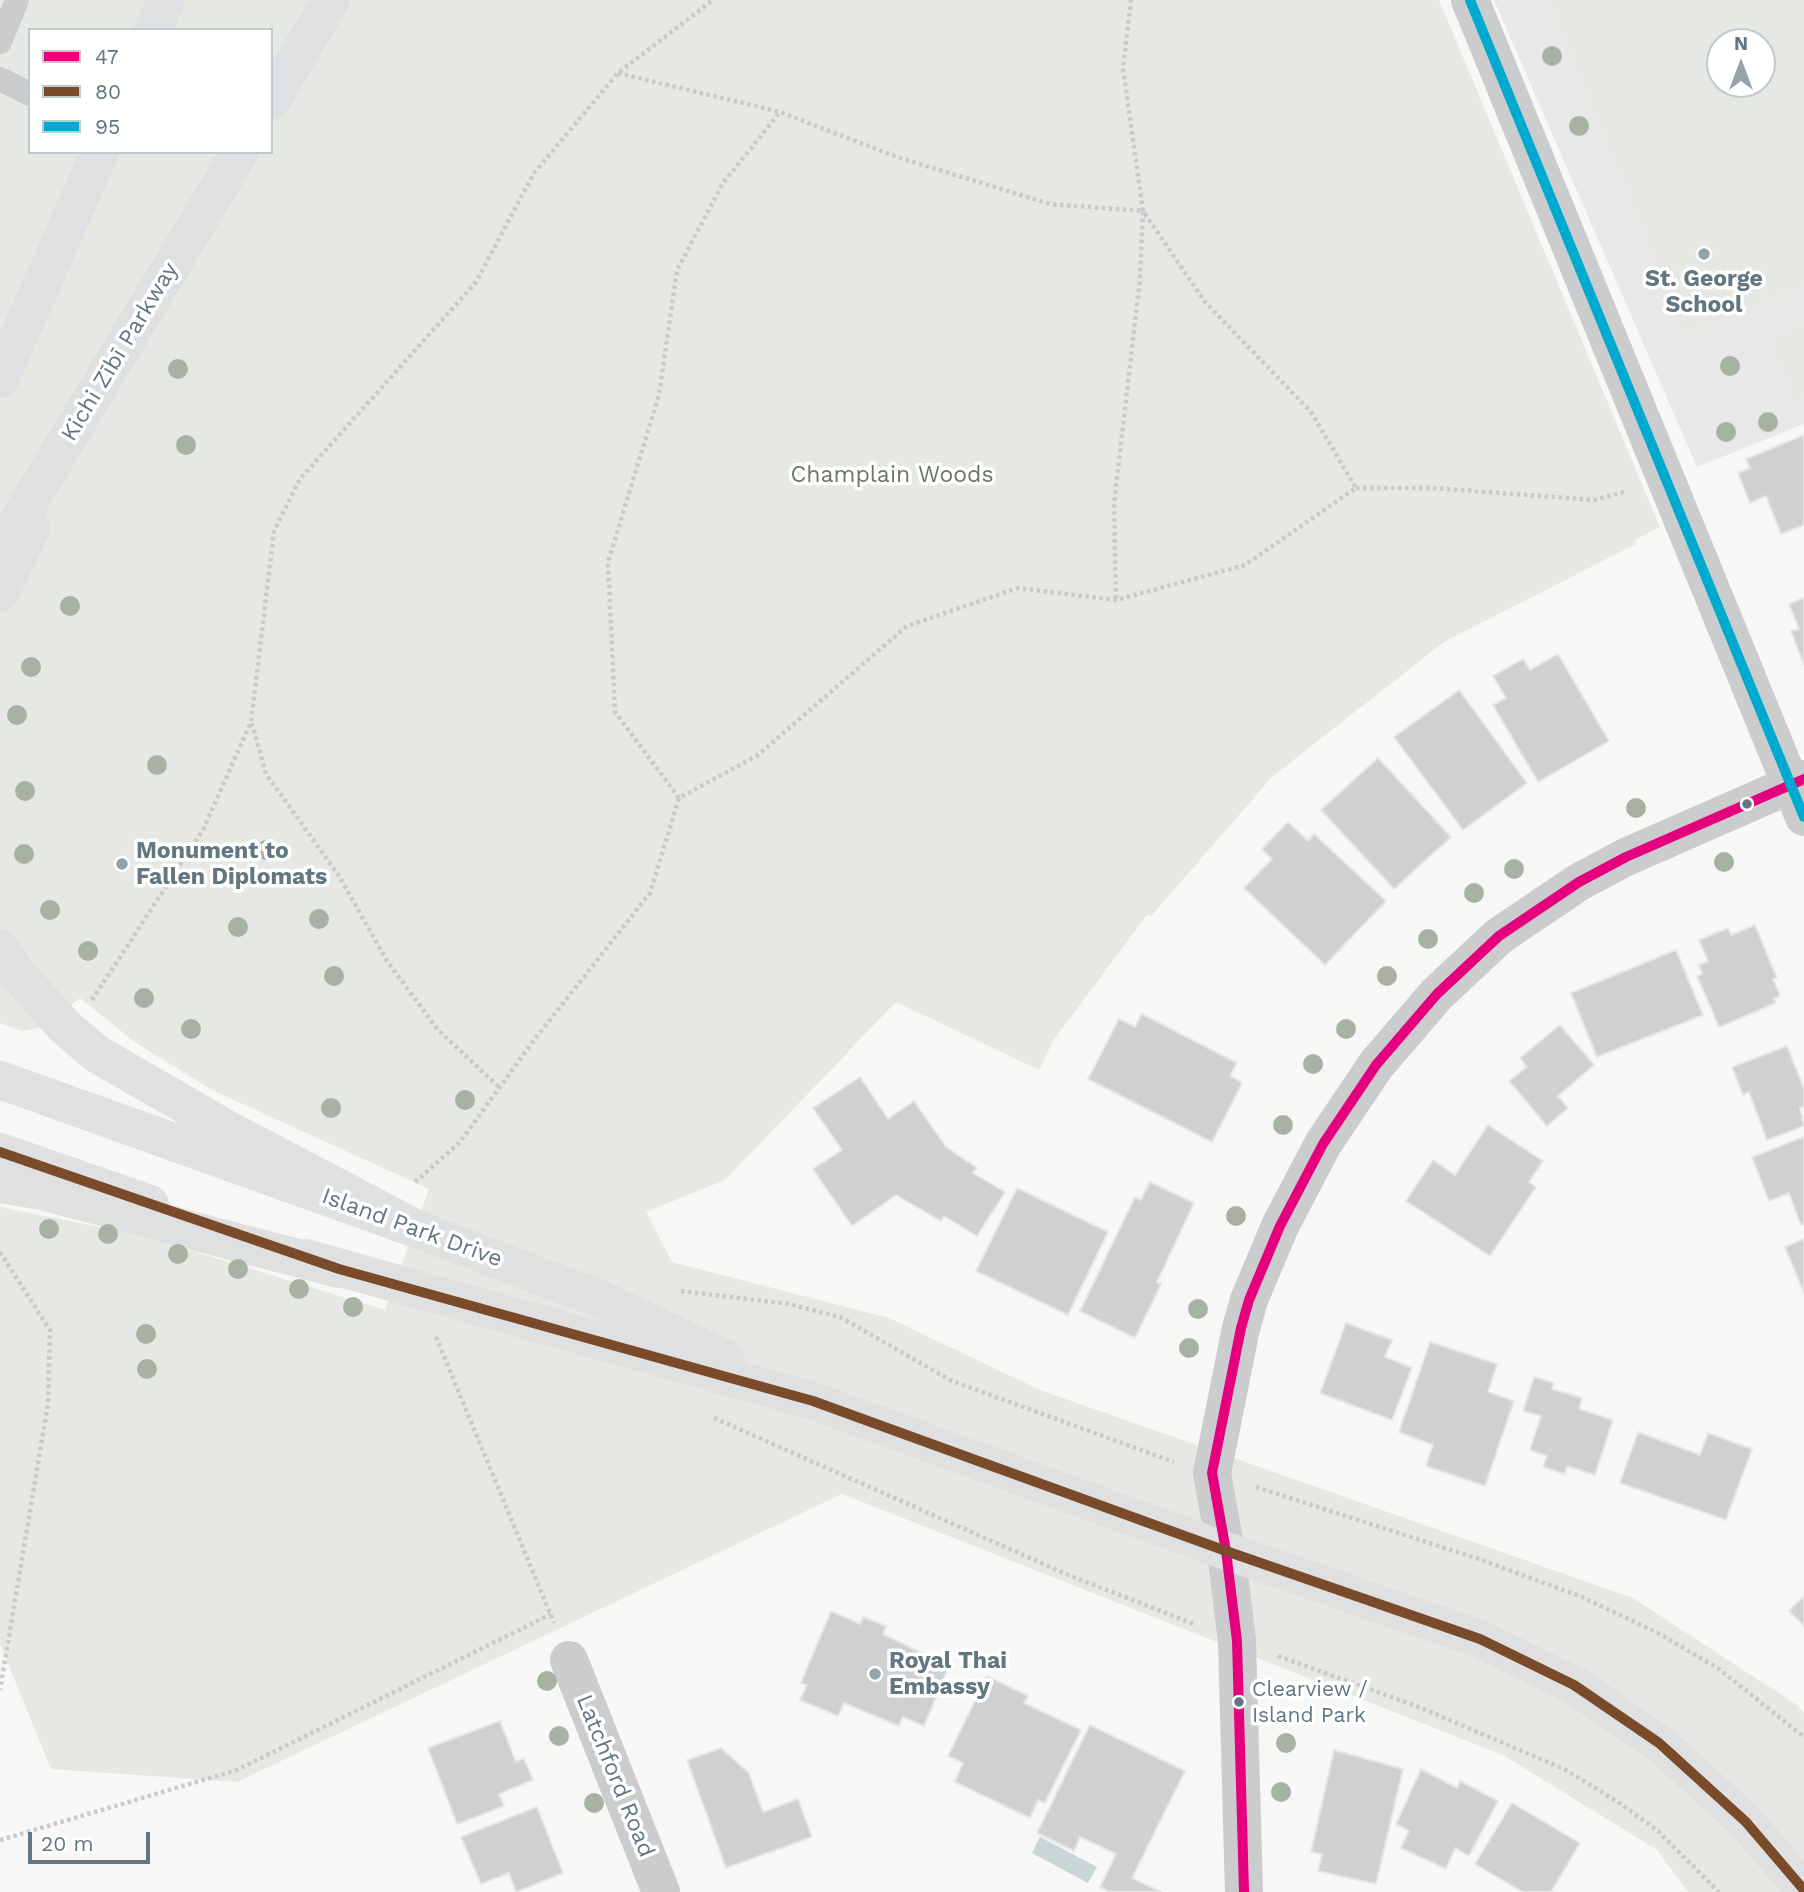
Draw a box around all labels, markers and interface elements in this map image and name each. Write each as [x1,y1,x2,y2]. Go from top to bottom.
legend [28,28,273,154]
north arrow [1706,28,1776,98]
text: N [1734,32,1748,55]
text: 47 [95,44,119,69]
text: 80 [95,79,121,104]
text: 95 [95,114,120,139]
marker: St. George School [1696,246,1712,262]
street label: Kichi Zībī Parkway [56,257,184,447]
place label: St. George School [1645,265,1763,319]
park label: Champlain Woods [790,461,994,489]
unlabelled marker [1740,797,1754,811]
place label: Monument to Fallen Diplomats [136,837,327,891]
marker: Monument to Fallen Diplomats [114,856,130,872]
street label: Island Park Drive [318,1183,506,1273]
place label: Royal Thai Embassy [889,1647,1007,1701]
marker: Royal Thai Embassy [867,1666,883,1682]
place label: Clearview / Island Park [1252,1677,1368,1727]
street label: Latchford Road [570,1691,660,1861]
marker: Clearview / Island Park [1232,1695,1246,1709]
scale bar [32,1818,154,1862]
text: 20 m [41,1831,93,1856]

